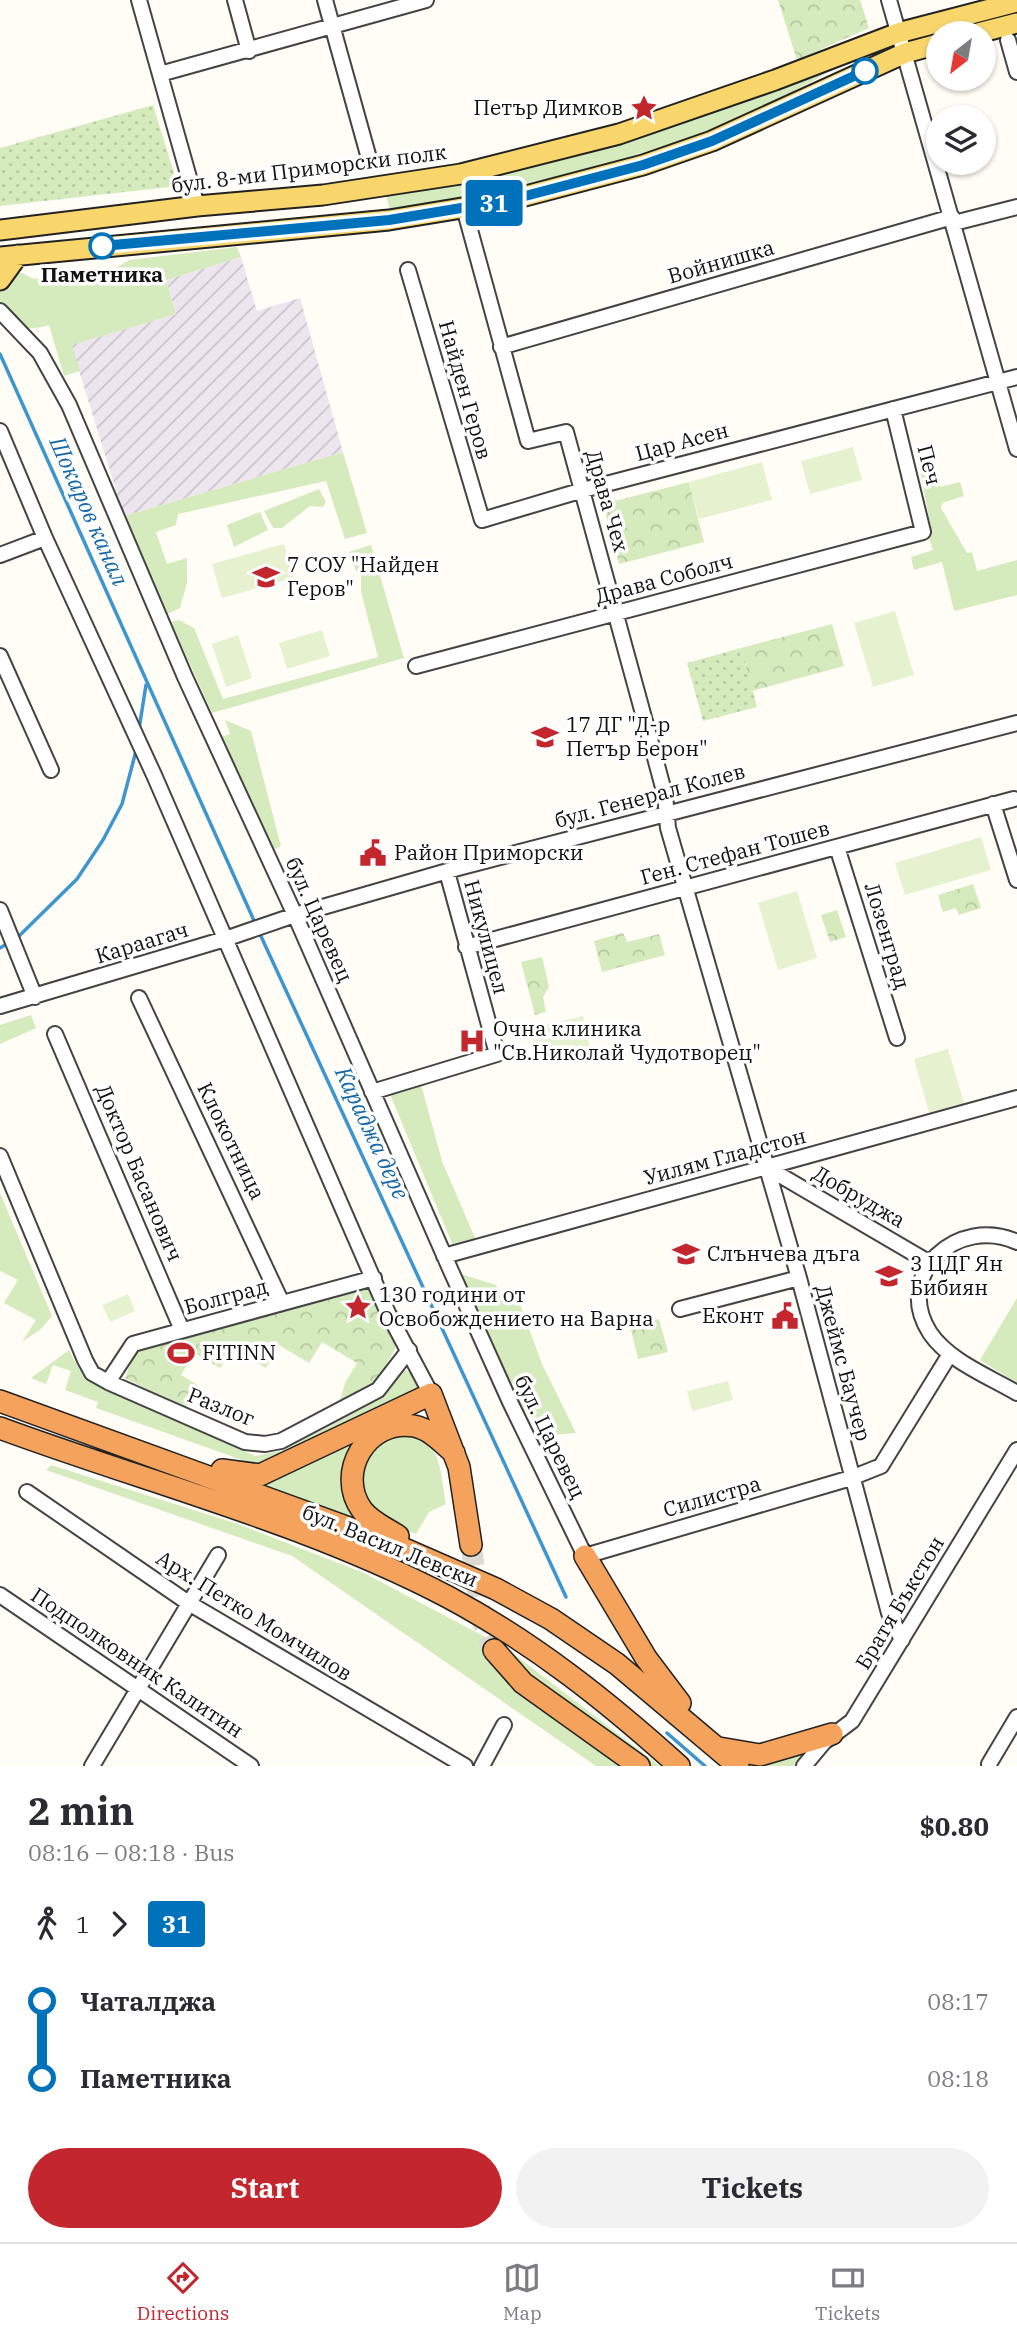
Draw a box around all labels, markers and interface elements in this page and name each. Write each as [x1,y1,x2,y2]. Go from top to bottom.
north arrow [926,21,996,91]
map controls [926,21,996,175]
unlabelled marker [852,58,878,84]
place label: Петър Димков [473,93,623,121]
place icon: Петър Димков [629,93,659,123]
button: layers [926,105,996,175]
street label: бул. 8-ми Приморски полк [170,137,448,199]
line badge: 31 [462,180,526,226]
text: 31 [480,187,508,219]
marker: Паметника [89,233,115,259]
street label: Войнишка [664,233,777,290]
place label: Паметника [41,260,163,288]
street label: Найден Геров [433,317,499,462]
street label: Цар Асен [632,415,732,467]
water label: Шокаров канал [43,430,136,590]
street label: Печ [911,442,948,488]
street label: Драва Чех [580,446,636,555]
street label: Драва Соболч [592,546,736,610]
place label: 7 СОУ "Найден Геров" [287,550,439,602]
school or university icon: 7 СОУ "Найден Геров" [251,562,281,592]
place label: 17 ДГ "Д-р Петър Берон" [566,710,708,762]
school or university icon: 17 ДГ "Д-р Петър Берон" [530,722,560,752]
street label: бул. Генерал Колев [552,756,748,834]
street label: Ген. Стефан Тошев [637,813,832,891]
public building icon: Район Приморски [358,838,388,868]
place label: Район Приморски [394,838,584,866]
street label: бул. Царевец [280,853,360,987]
street label: Никулицел [458,876,516,997]
street label: Лозенград [859,879,917,992]
street label: Караагач [92,915,192,969]
place label: Очна клиника "Св.Николай Чудотворец" [493,1014,761,1066]
hospital icon: Очна клиника "Св.Николай Чудотворец" [457,1026,487,1056]
water label: Караджа дере [329,1061,417,1204]
street label: Клокотница [191,1077,272,1204]
street label: Доктор Басанович [90,1080,190,1265]
street label: Уилям Гладстон [641,1121,809,1191]
street label: Добруджа [808,1159,911,1234]
school or university icon: Слънчева дъга [671,1239,701,1269]
place label: Слънчева дъга [707,1239,860,1267]
place label: 3 ЦДГ Ян Бибиян [910,1249,1003,1301]
school or university icon: 3 ЦДГ Ян Бибиян [874,1261,904,1291]
street label: Болград [181,1271,271,1321]
place label: 130 години от Освобождението на Варна [379,1280,654,1332]
street label: Джеймс Баучер [810,1281,878,1444]
place icon: 130 години от Освобождението на Варна [343,1292,373,1322]
place label: Еконт [702,1301,764,1329]
public building icon: Еконт [770,1301,800,1331]
sports icon: FITINN [166,1338,196,1368]
place label: FITINN [202,1338,276,1366]
street label: бул. Царевец [509,1370,593,1503]
street label: Разлог [184,1380,259,1432]
street label: Силистра [660,1469,764,1523]
street label: бул. Васил Левски [298,1497,482,1593]
street label: Братя Бъкстон [848,1531,950,1674]
street label: Арх. Петко Момчилов [151,1543,358,1687]
street label: Подполковник Калитин [26,1581,249,1744]
text: 2 min [28,1786,134,1835]
text: $0.80 [919,1809,989,1843]
text: 08:16 – 08:18 · Bus [28,1837,235,1867]
icon: walk [28,1905,66,1943]
icon: forward [100,1905,138,1943]
text: 31 [162,1908,191,1940]
text: 1 [76,1909,90,1939]
text: Чаталджа [80,1984,216,2018]
text: 08:17 [927,1986,989,2016]
text: Паметника [80,2061,232,2095]
text: 08:18 [927,2063,989,2093]
button: Start [28,2148,502,2228]
button: Tickets [516,2148,989,2228]
tab: Directions [137,2259,229,2325]
tab: Map [503,2259,542,2325]
tab: Tickets [815,2259,880,2325]

